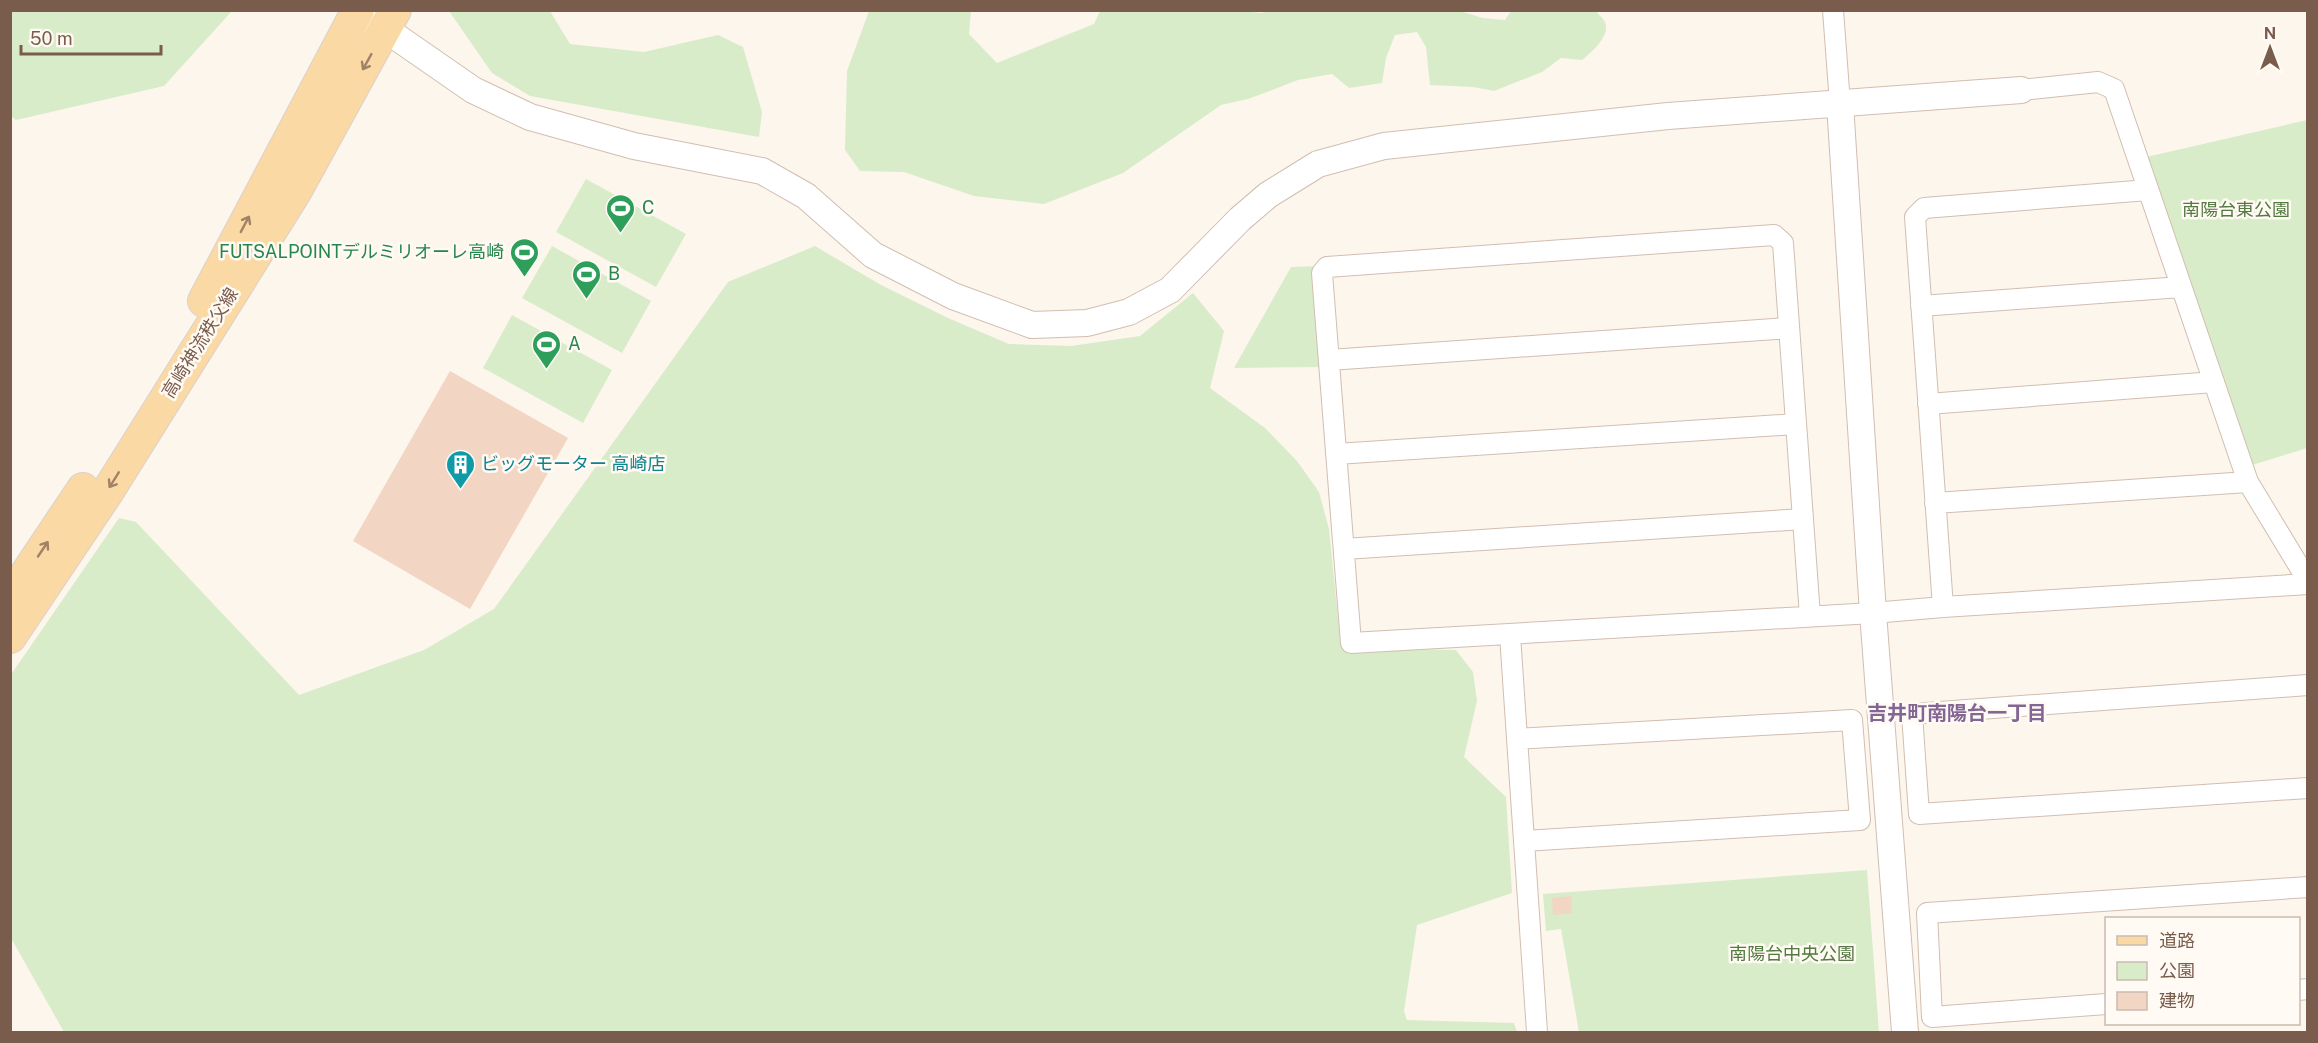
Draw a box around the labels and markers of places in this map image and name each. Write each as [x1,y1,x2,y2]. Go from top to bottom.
sports icon: C [605,192,637,234]
place label: C [642,197,654,218]
sports icon: FUTSALPOINTデルミリオーレ高崎 [509,236,541,278]
place label: FUTSALPOINTデルミリオーレ高崎 [219,241,504,262]
sports icon: B [571,258,603,300]
place label: B [608,263,620,284]
sports icon: A [531,328,563,370]
place label: A [568,333,581,354]
building icon: ビッグモーター 高崎店 [444,448,476,490]
place label: ビッグモーター 高崎店 [481,453,665,474]

